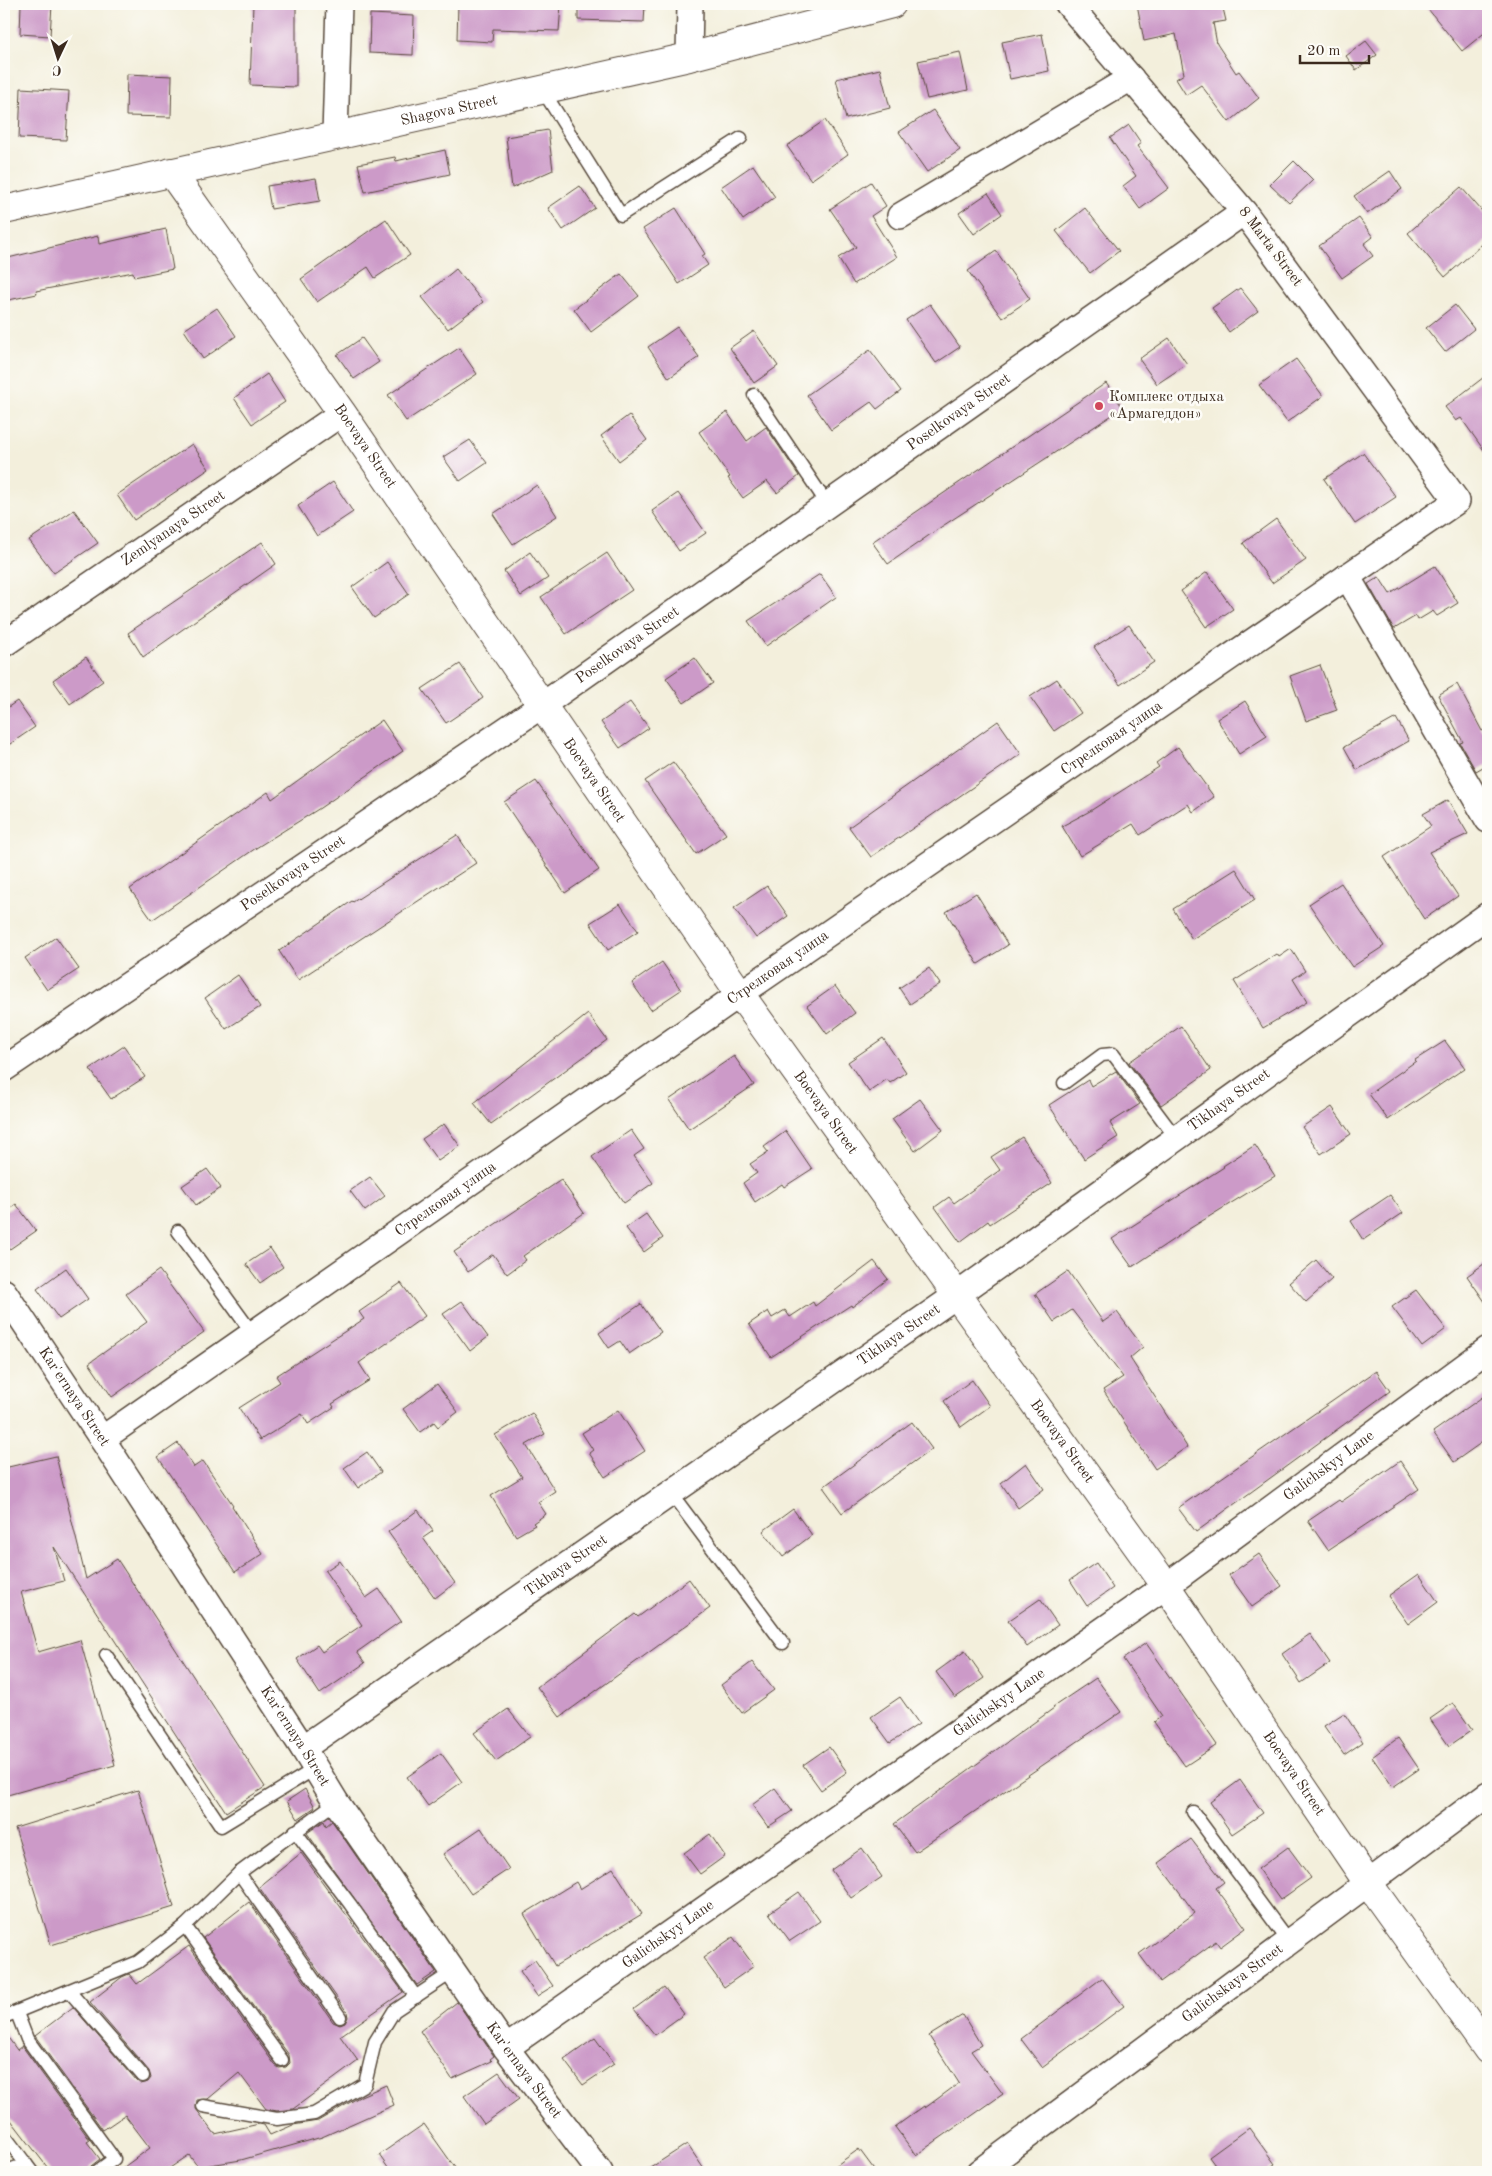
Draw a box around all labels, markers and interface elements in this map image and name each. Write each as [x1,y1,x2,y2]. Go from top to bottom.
north arrow [32,32,82,82]
scale bar [1300,32,1368,64]
text: 20 m [1307,44,1341,59]
text: С [52,63,62,77]
street label: Shagova Street [399,93,499,129]
street label: 8 Marta Street [1235,204,1305,290]
street label: Poselkovaya Street [904,371,1013,454]
place label: Комплекс отдыха «Армагеддон» [1109,390,1225,422]
marker: Комплекс отдыха «Армагеддон» [1093,400,1105,412]
street label: Boevaya Street [331,402,399,491]
street label: Zemlyanaya Street [119,488,228,569]
street label: Poselkovaya Street [573,604,682,687]
street label: Стрелковая улица [1058,698,1166,778]
street label: Boevaya Street [560,736,628,825]
street label: Poselkovaya Street [238,833,348,914]
street label: Стрелковая улица [725,928,832,1008]
street label: Tikhaya Street [1185,1066,1273,1135]
street label: Boevaya Street [791,1068,860,1157]
street label: Стрелковая улица [392,1159,499,1240]
street label: Tikhaya Street [855,1301,943,1369]
street label: Kar'ernaya Street [36,1345,112,1449]
street label: Boevaya Street [1027,1397,1097,1486]
street label: Galichskyy Lane [1281,1428,1377,1504]
street label: Tikhaya Street [522,1532,610,1600]
street label: Galichskyy Lane [951,1666,1048,1740]
street label: Kar'ernaya Street [257,1683,332,1789]
street label: Boevaya Street [1260,1729,1327,1818]
street label: Galichskyy Lane [620,1897,717,1972]
street label: Galichskaya Street [1179,1941,1286,2026]
street label: Kar'ernaya Street [483,2019,564,2121]

